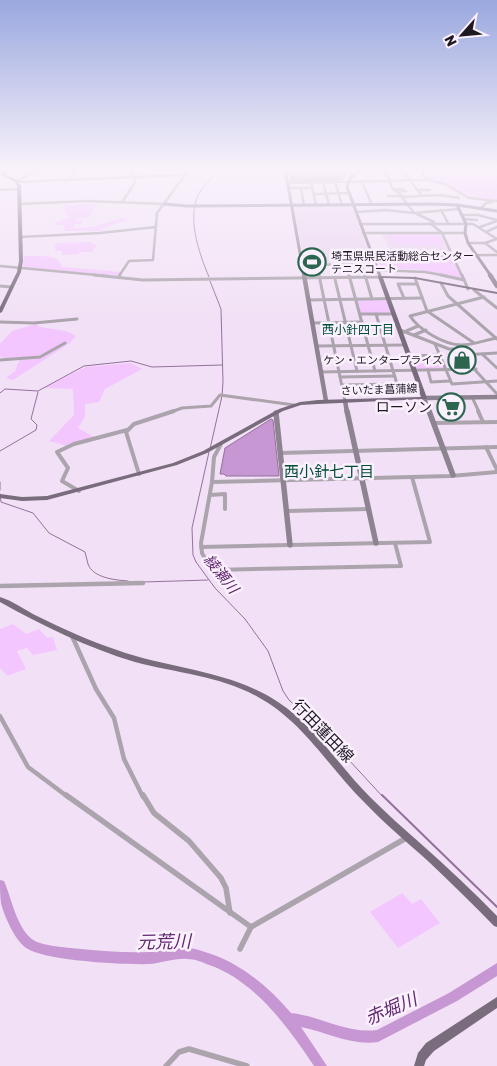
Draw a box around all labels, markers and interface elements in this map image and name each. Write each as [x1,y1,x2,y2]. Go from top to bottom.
north arrow [437,10,487,60]
text: N [441,32,461,49]
sports icon: 埼玉県県民活動総合センター テニスコート [297,247,327,277]
place label: 埼玉県県民活動総合センター テニスコート [331,250,474,276]
district label: 西小針四丁目 [322,323,394,337]
shop icon: ケン・エンタープライズ [447,345,477,375]
place label: ケン・エンタープライズ [323,354,443,367]
street label: さいたま菖蒲線 [340,382,418,398]
supermarket icon: ローソン [436,392,466,422]
place label: ローソン [376,399,432,416]
district label: 西小針七丁目 [284,463,374,481]
water label: 綾瀬川 [200,551,243,599]
street label: 行田蓮田線 [288,696,358,766]
water label: 元荒川 [137,930,193,953]
water label: 赤堀川 [362,988,422,1030]

